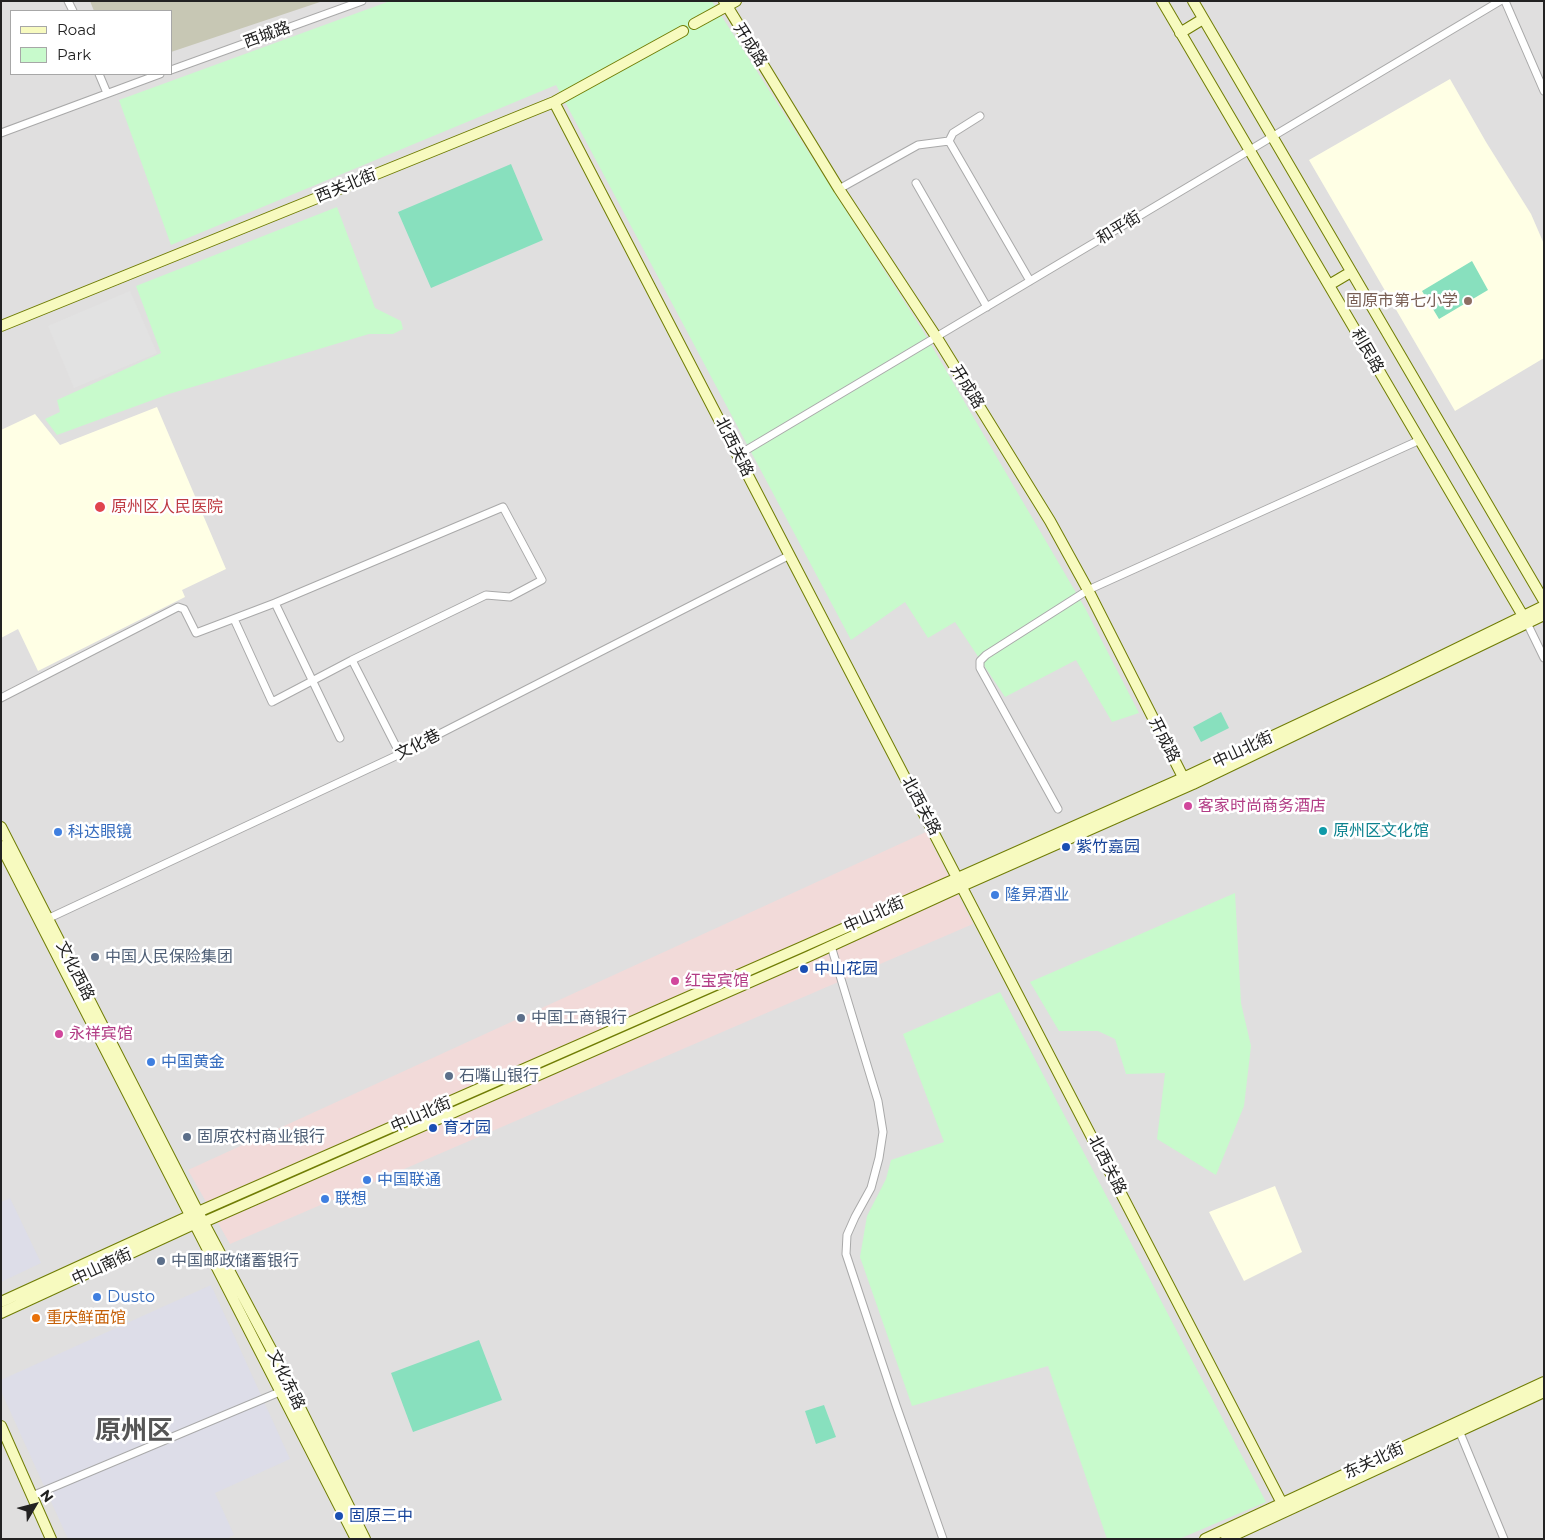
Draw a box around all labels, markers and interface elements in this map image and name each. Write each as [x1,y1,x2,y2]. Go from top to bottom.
legend [10,10,172,75]
street label: 西城路 [241,18,293,52]
text: Road [57,20,96,39]
street label: 开成路 [729,20,771,70]
text: Park [57,45,91,64]
street label: 西关北街 [313,165,379,207]
street label: 和平街 [1093,207,1145,249]
place label: 固原市第七小学 [1346,291,1458,311]
marker: 固原市第七小学 [1462,295,1474,307]
street label: 利民路 [1347,325,1387,377]
street label: 开成路 [946,362,988,412]
street label: 北西关路 [711,414,757,480]
place label: 原州区人民医院 [111,497,223,517]
marker: 原州区人民医院 [93,500,107,514]
street label: 开成路 [1145,714,1183,766]
street label: 文化巷 [392,726,444,764]
street label: 中山北街 [1210,728,1276,772]
street label: 北西关路 [898,773,944,839]
place label: 客家时尚商务酒店 [1198,796,1326,816]
marker: 客家时尚商务酒店 [1182,800,1194,812]
place label: 原州区文化馆 [1333,821,1429,841]
place label: 科达眼镜 [68,822,132,842]
marker: 原州区文化馆 [1317,825,1329,837]
marker: 科达眼镜 [52,826,64,838]
place label: 紫竹嘉园 [1076,837,1140,857]
marker: 紫竹嘉园 [1060,841,1072,853]
place label: 隆昇酒业 [1005,885,1069,905]
marker: 隆昇酒业 [989,889,1001,901]
street label: 中山北街 [841,893,907,937]
street label: 文化西路 [52,938,98,1004]
place label: 中国人民保险集团 [105,947,233,967]
marker: 中国人民保险集团 [89,951,101,963]
place label: 中山花园 [814,959,878,979]
marker: 中山花园 [798,963,810,975]
place label: 红宝宾馆 [685,971,749,991]
marker: 红宝宾馆 [669,975,681,987]
place label: 中国工商银行 [531,1008,627,1028]
marker: 中国工商银行 [515,1012,527,1024]
place label: 永祥宾馆 [69,1024,133,1044]
marker: 永祥宾馆 [53,1028,65,1040]
place label: 中国黄金 [161,1052,225,1072]
marker: 中国黄金 [145,1056,157,1068]
place label: 石嘴山银行 [459,1066,539,1086]
marker: 石嘴山银行 [443,1070,455,1082]
street label: 中山北街 [388,1093,454,1137]
place label: 育才园 [443,1118,491,1138]
marker: 育才园 [427,1122,439,1134]
place label: 固原农村商业银行 [197,1127,325,1147]
marker: 固原农村商业银行 [181,1131,193,1143]
street label: 北西关路 [1084,1132,1130,1198]
place label: 中国联通 [377,1170,441,1190]
marker: 中国联通 [361,1174,373,1186]
place label: 联想 [335,1189,367,1209]
marker: 联想 [319,1193,331,1205]
street label: 中山南街 [69,1245,135,1289]
place label: 中国邮政储蓄银行 [171,1251,299,1271]
marker: 中国邮政储蓄银行 [155,1255,167,1267]
place label: Dusto [107,1287,155,1307]
marker: Dusto [91,1291,103,1303]
place label: 重庆鲜面馆 [46,1308,126,1328]
marker: 重庆鲜面馆 [30,1312,42,1324]
street label: 文化东路 [263,1347,309,1413]
district label: 原州区 [95,1415,173,1447]
street label: 东关北街 [1341,1439,1407,1483]
north arrow [10,1480,60,1530]
text: N [36,1486,58,1506]
place label: 固原三中 [349,1506,413,1526]
marker: 固原三中 [333,1510,345,1522]

